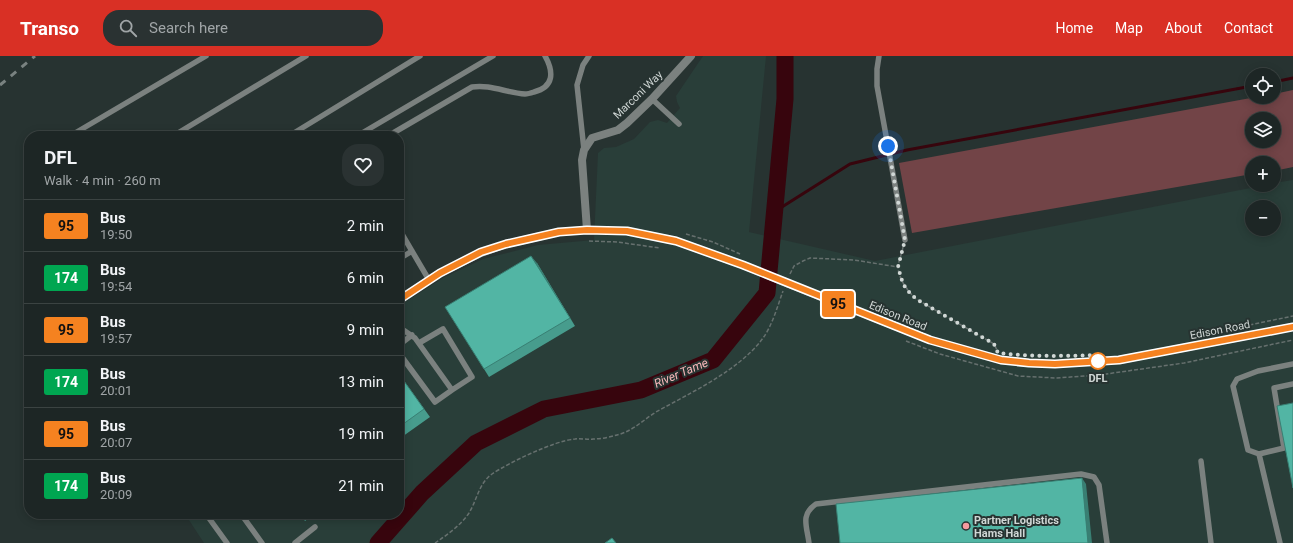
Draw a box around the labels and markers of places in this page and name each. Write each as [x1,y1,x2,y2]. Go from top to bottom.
marker: DFL [1089,352,1107,370]
place label: DFL [1088,372,1108,385]
place label: Partner Logistics Hams Hall [974,514,1059,540]
marker: Partner Logistics Hams Hall [961,521,971,531]

